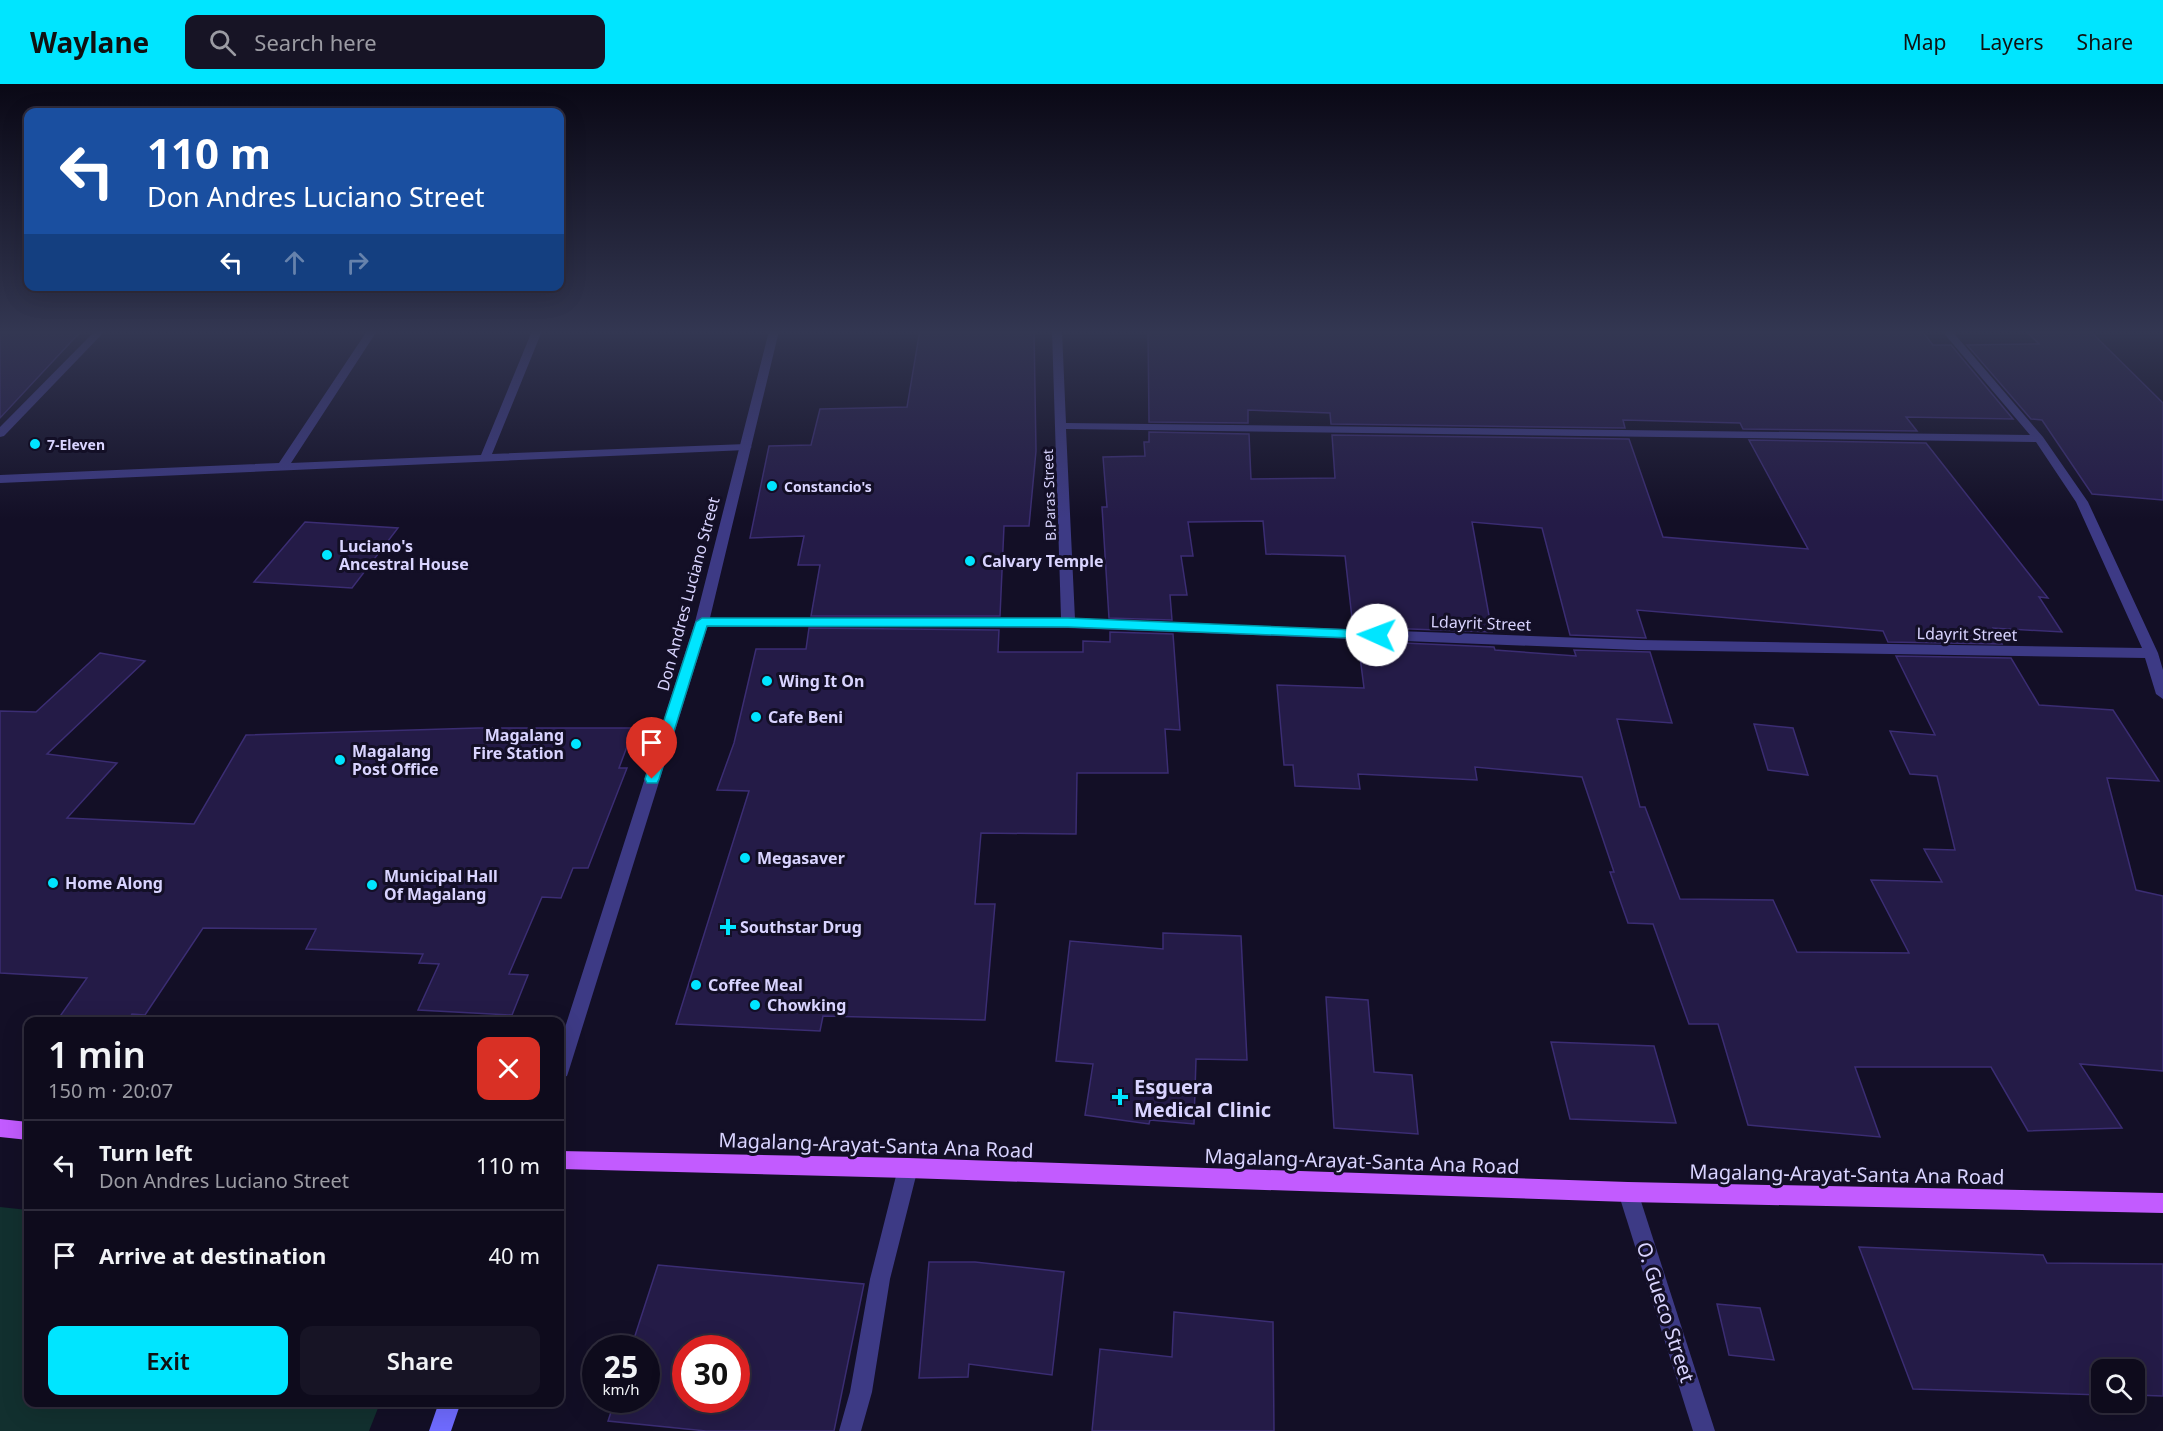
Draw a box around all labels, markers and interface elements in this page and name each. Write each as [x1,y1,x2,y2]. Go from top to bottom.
search box [185,15,605,69]
text: Waylane [30,23,149,61]
icon: search [206,26,239,59]
text: Search here [254,27,377,57]
text: Map [1903,28,1947,56]
text: Layers [1980,28,2044,56]
text: Share [2077,28,2133,56]
text: 110 m [147,124,271,181]
icon: left [48,132,126,210]
text: Don Andres Luciano Street [147,178,484,215]
icon: left [215,246,248,279]
icon: ahead [278,246,311,279]
icon: right [341,246,374,279]
place label: 7-Eleven [47,435,105,454]
marker: 7-Eleven [28,437,42,451]
street label: B.Paras Street [1038,449,1060,541]
place label: Constancio's [784,477,872,496]
marker: Constancio's [765,479,779,493]
street label: Don Andres Luciano Street [651,494,725,693]
place label: Luciano's Ancestral House [339,535,469,575]
marker: Luciano's Ancestral House [320,548,334,562]
place label: Calvary Temple [982,550,1104,572]
marker: Calvary Temple [963,554,977,568]
position arrow [1345,603,1409,667]
street label: Ldayrit Street [1430,610,1532,636]
street label: Ldayrit Street [1916,622,2018,646]
place label: Wing It On [779,670,864,692]
marker: Wing It On [760,674,774,688]
place label: Cafe Beni [768,706,843,728]
marker: Cafe Beni [749,710,763,724]
pin [626,717,677,779]
place label: Magalang Fire Station [472,724,564,764]
icon: arrive [635,726,668,759]
marker: Magalang Fire Station [569,737,583,751]
place label: Magalang Post Office [352,740,439,780]
marker: Magalang Post Office [333,753,347,767]
place label: Megasaver [757,847,845,869]
marker: Megasaver [738,851,752,865]
place label: Municipal Hall Of Magalang [384,865,498,905]
place label: Home Along [65,872,163,894]
marker: Home Along [46,876,60,890]
marker: Municipal Hall Of Magalang [365,878,379,892]
place label: Southstar Drug [740,916,862,938]
marker: Southstar Drug [721,920,735,934]
place label: Coffee Meal [708,974,803,996]
marker: Coffee Meal [689,978,703,992]
place label: Chowking [767,994,846,1016]
marker: Chowking [748,998,762,1012]
text: 1 min [48,1030,146,1079]
button: close [477,1037,540,1100]
place label: Esguera Medical Clinic [1134,1073,1271,1123]
text: 150 m · 20:07 [48,1077,173,1104]
marker: Esguera Medical Clinic [1111,1088,1129,1106]
street label: Magalang-Arayat-Santa Ana Road [718,1126,1034,1164]
text: Turn left [99,1137,193,1167]
street label: Magalang-Arayat-Santa Ana Road [1204,1142,1520,1180]
icon: left [48,1149,81,1182]
text: 110 m [476,1150,540,1180]
street label: Magalang-Arayat-Santa Ana Road [1689,1158,2005,1190]
text: Don Andres Luciano Street [99,1167,349,1194]
street label: O. Gueco Street [1631,1238,1701,1386]
icon: arrive [48,1239,81,1272]
text: Arrive at destination [99,1240,326,1270]
text: 40 m [489,1240,540,1270]
button: Exit [48,1326,288,1395]
button: Share [300,1326,540,1395]
speed limit sign: 30 [672,1335,750,1413]
text: 25 [604,1346,638,1387]
map controls [2091,1359,2145,1413]
button: search [2091,1359,2145,1413]
text: km/h [603,1379,639,1399]

